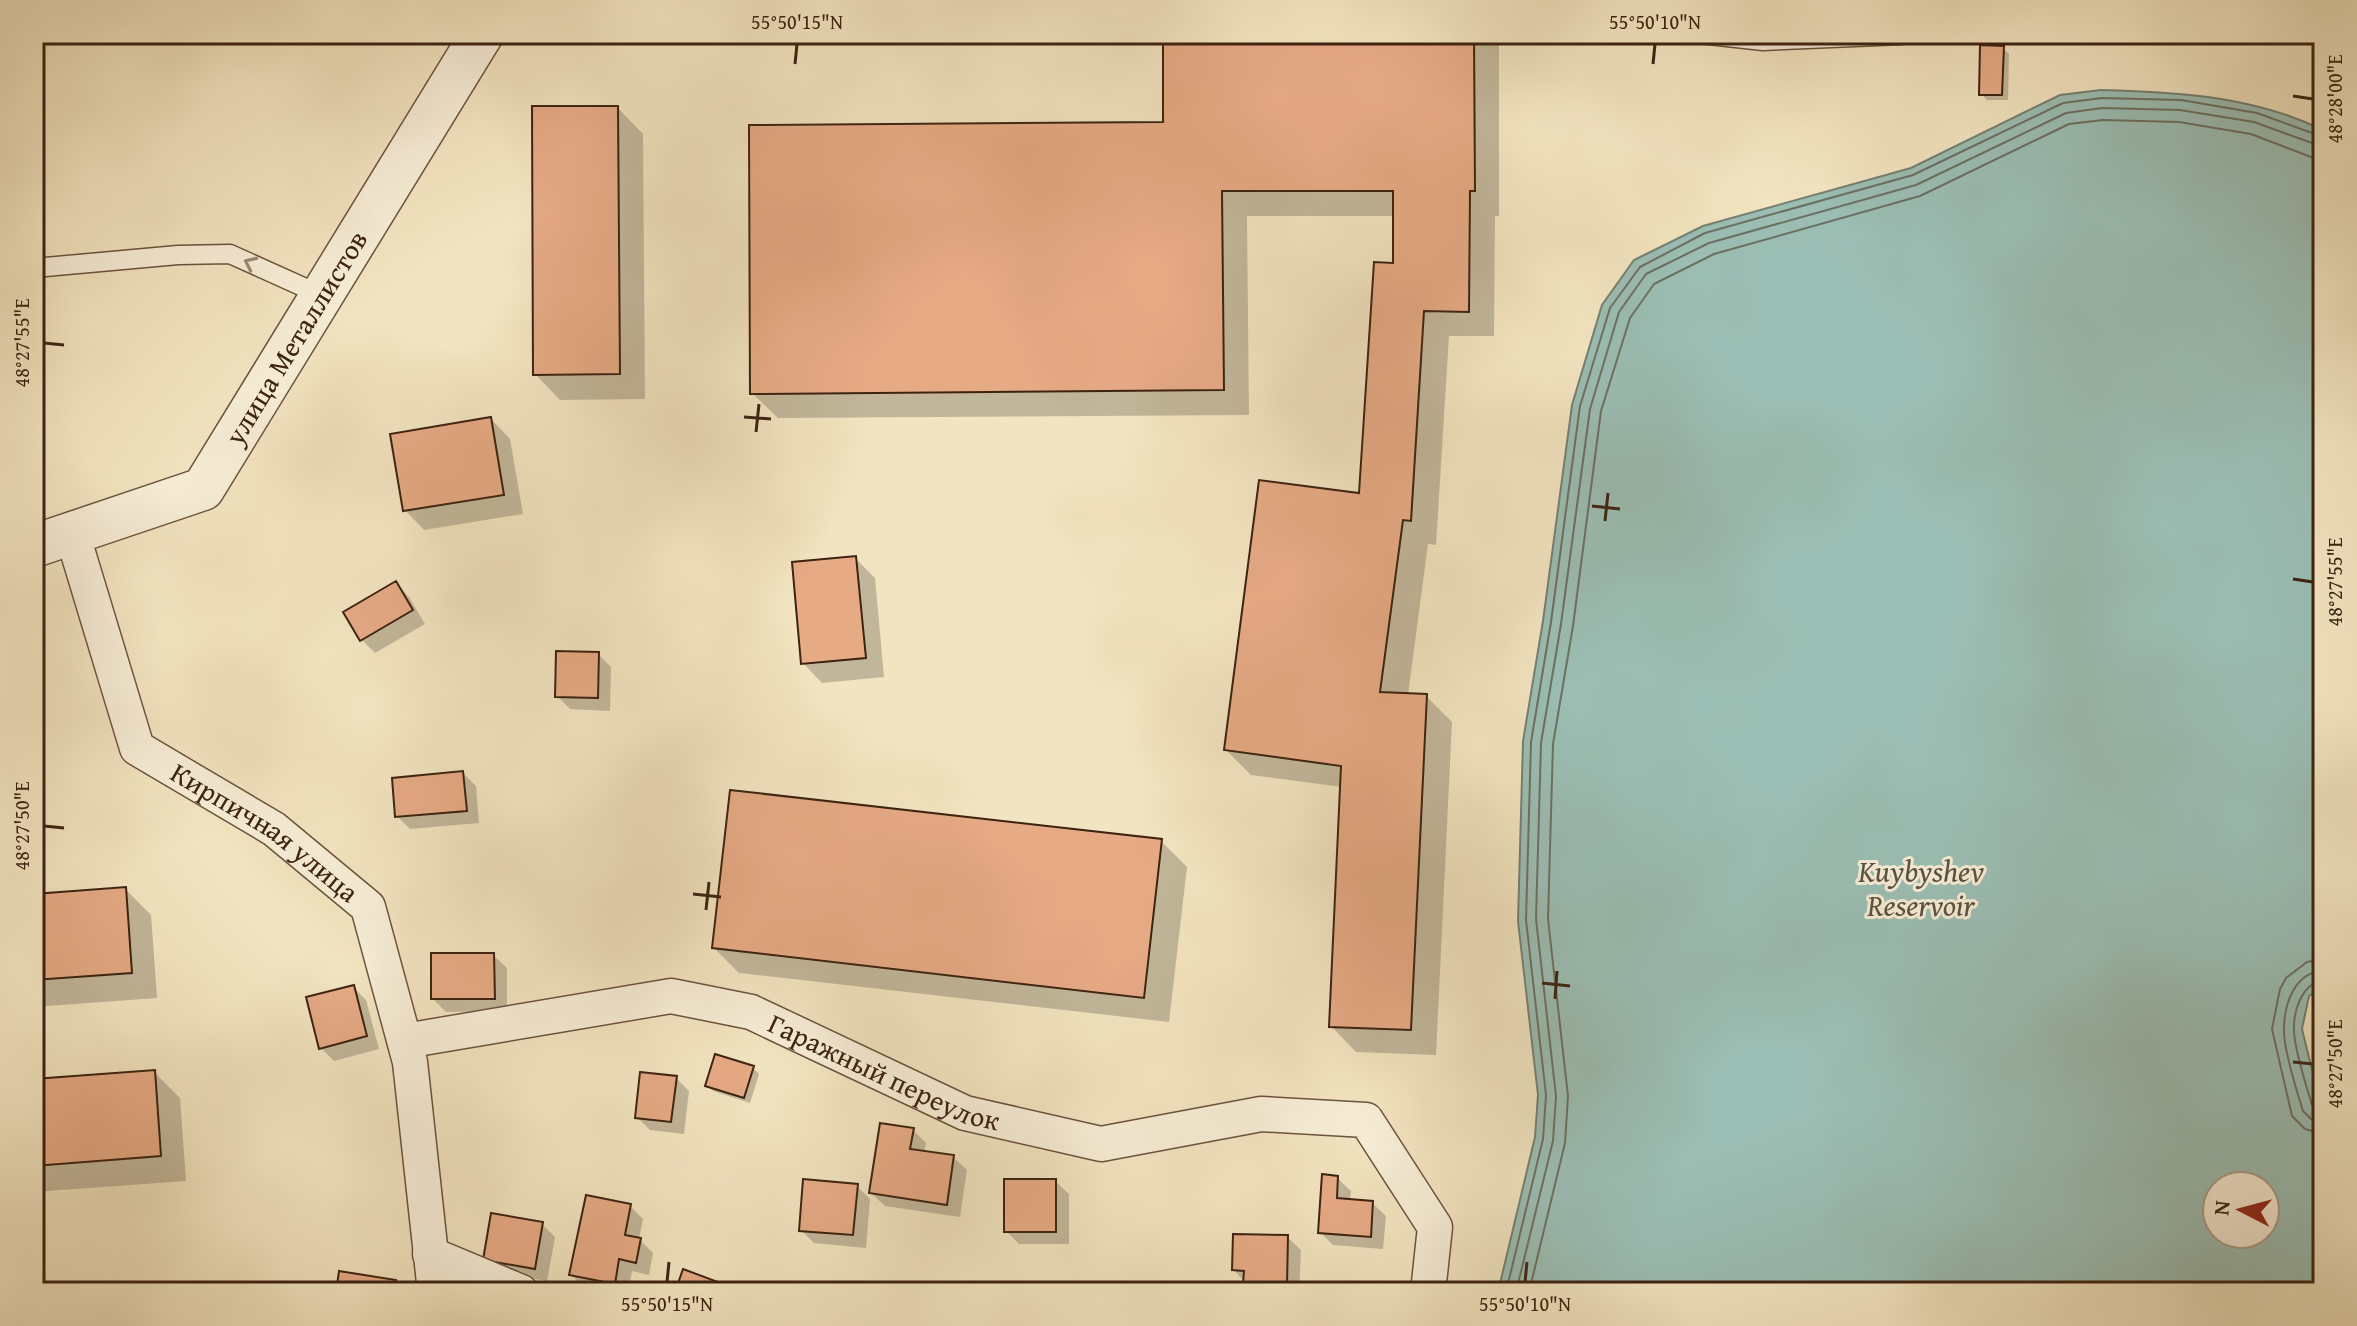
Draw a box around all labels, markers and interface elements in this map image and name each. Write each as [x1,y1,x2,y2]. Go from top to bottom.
text: 55°50'15"N [751,7,843,36]
text: 55°50'10"N [1609,7,1701,36]
text: 48°28'00"E [2320,55,2349,143]
street label: улица Металлистов [213,222,377,453]
one-way arrow [244,257,258,273]
text: 48°27'55"E [7,299,36,387]
text: 48°27'55"E [2320,538,2349,626]
street label: Кирпичная улица [163,752,369,912]
text: 48°27'50"E [7,782,36,870]
water label: Kuybyshev Reservoir [1857,849,1984,927]
street label: Гаражный переулок [762,1002,1004,1140]
text: 48°27'50"E [2320,1020,2349,1108]
north arrow [2201,1170,2281,1250]
text: N [2204,1199,2238,1217]
text: 55°50'15"N [621,1289,713,1318]
text: 55°50'10"N [1479,1289,1571,1318]

